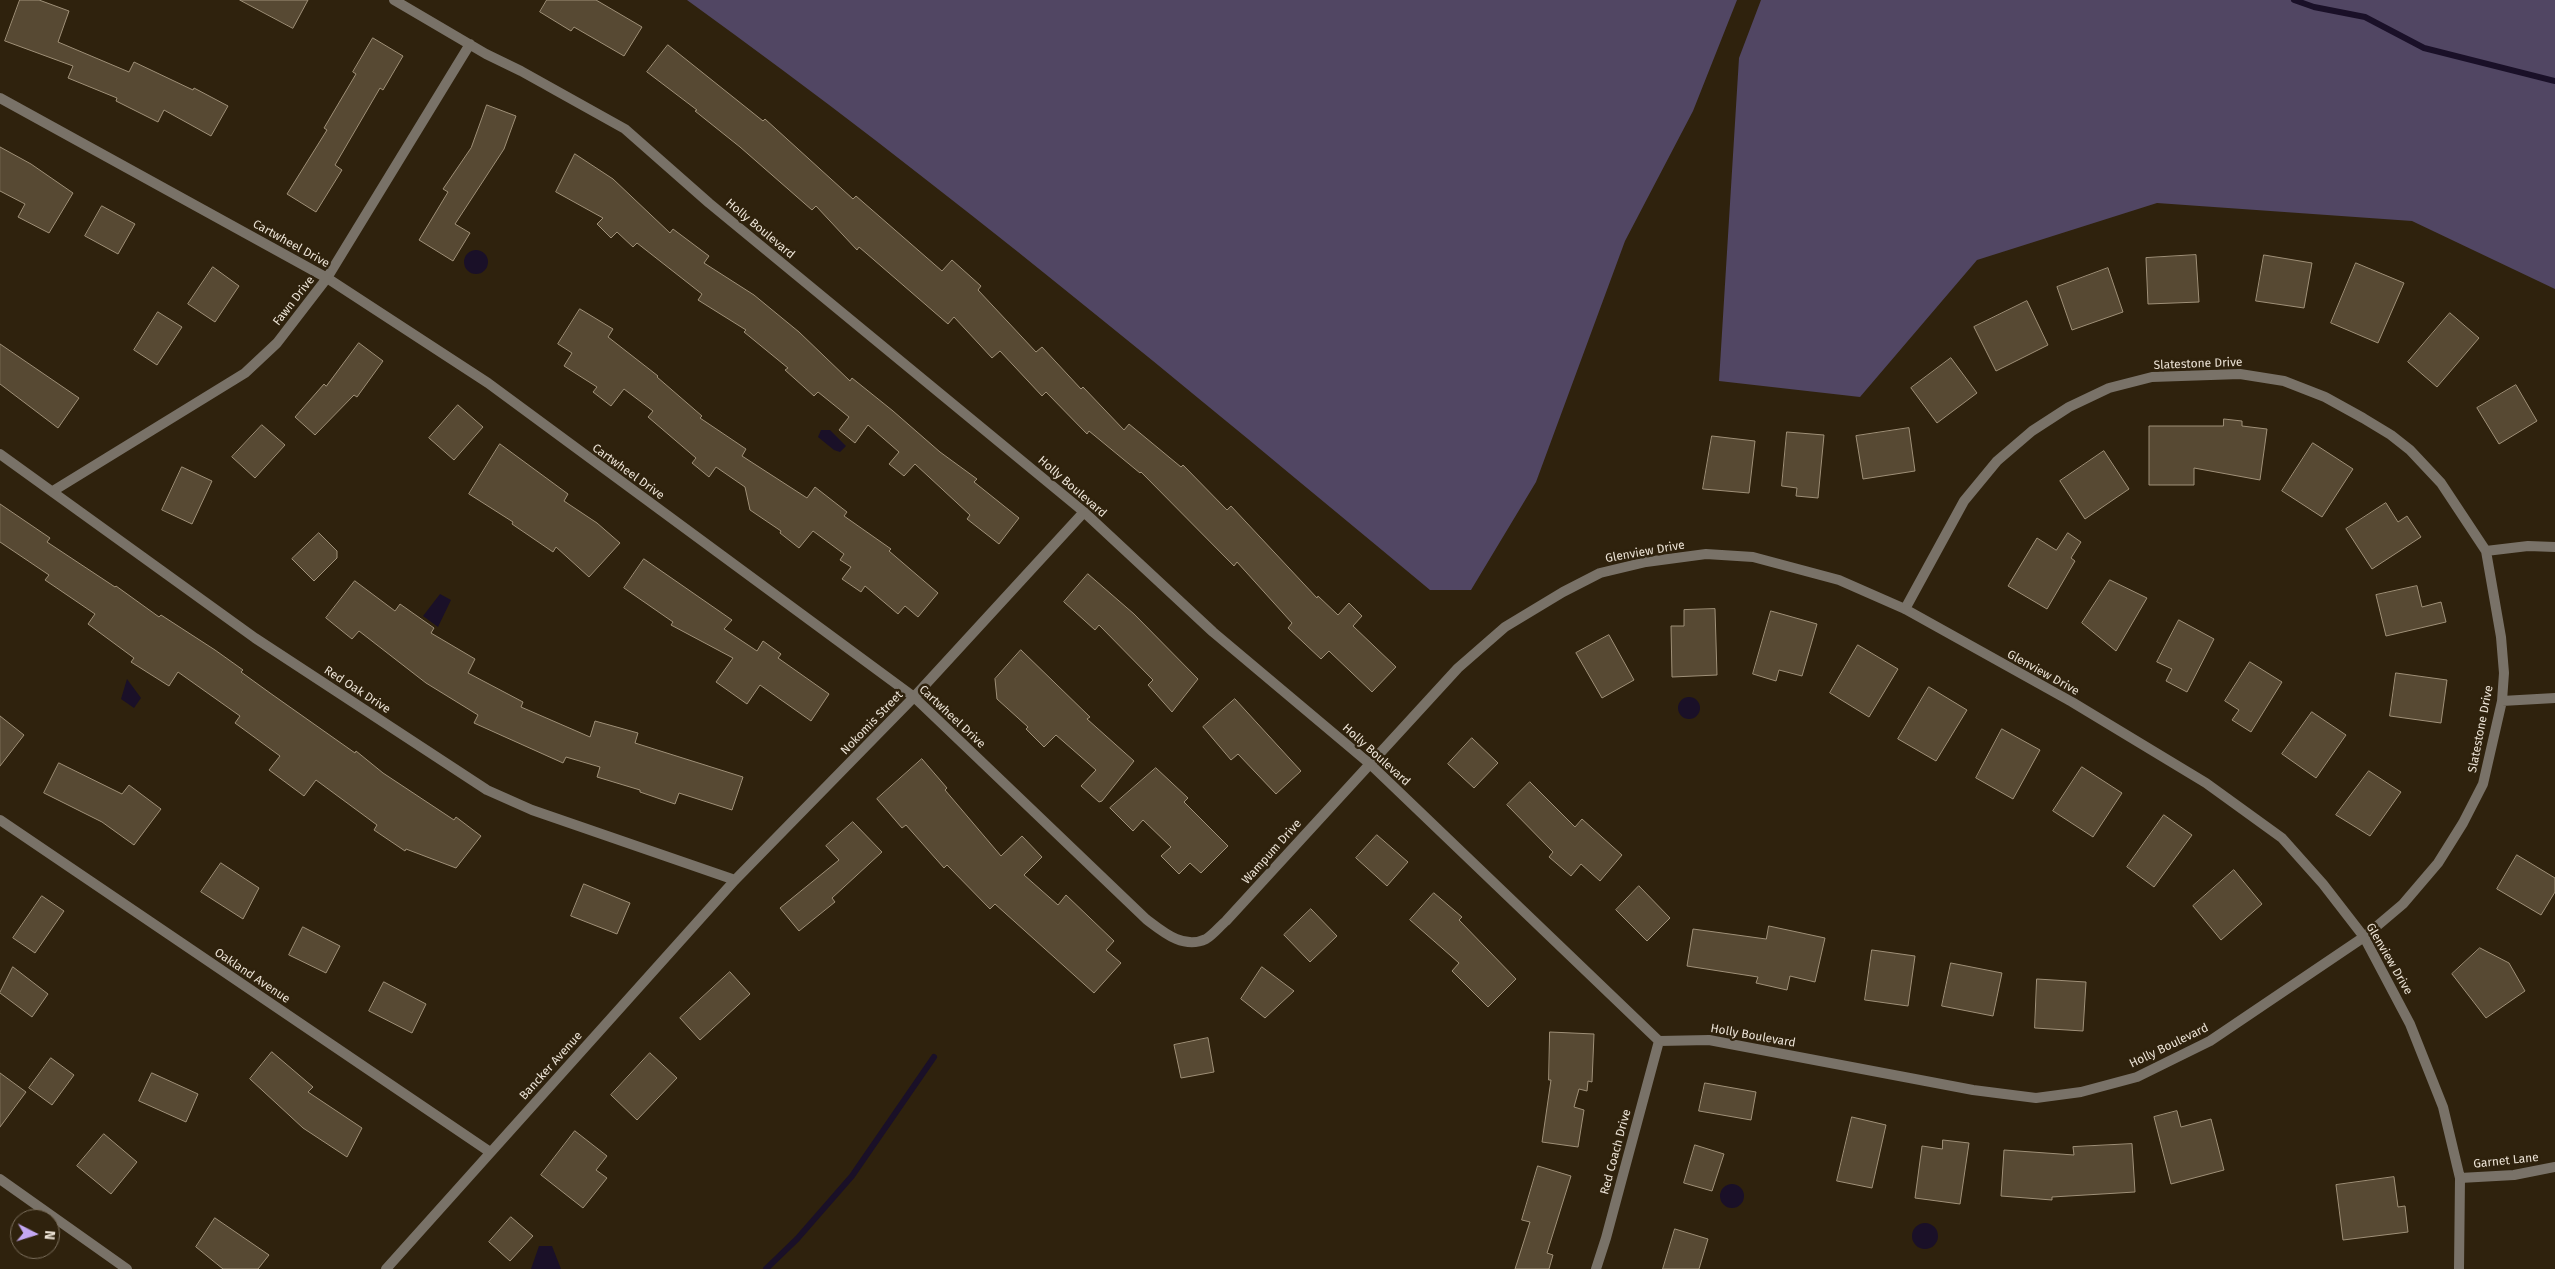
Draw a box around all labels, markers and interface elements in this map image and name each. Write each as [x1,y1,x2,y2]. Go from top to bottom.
street label: Holly Boulevard [722,196,798,262]
street label: Cartwheel Drive [250,217,332,271]
street label: Fawn Drive [270,273,318,329]
street label: Slatestone Drive [2153,355,2243,373]
street label: Cartwheel Drive [589,441,667,503]
street label: Holly Boulevard [1035,453,1109,521]
street label: Glenview Drive [1604,538,1686,566]
street label: Glenview Drive [2004,647,2082,699]
street label: Red Oak Drive [321,663,393,717]
street label: Cartwheel Drive [916,683,988,751]
street label: Slatestone Drive [2465,684,2497,774]
street label: Nokomis Street [838,688,906,758]
street label: Holly Boulevard [1339,721,1413,789]
street label: Wampum Drive [1239,817,1305,887]
street label: Glenview Drive [2363,921,2415,997]
street label: Oakland Avenue [211,945,293,1007]
street label: Holly Boulevard [1709,1021,1797,1051]
street label: Holly Boulevard [2127,1021,2211,1071]
street label: Bancker Avenue [517,1029,585,1103]
street label: Red Coach Drive [1598,1108,1634,1196]
street label: Garnet Lane [2473,1150,2539,1172]
north arrow [10,1209,60,1259]
text: N [41,1230,58,1241]

